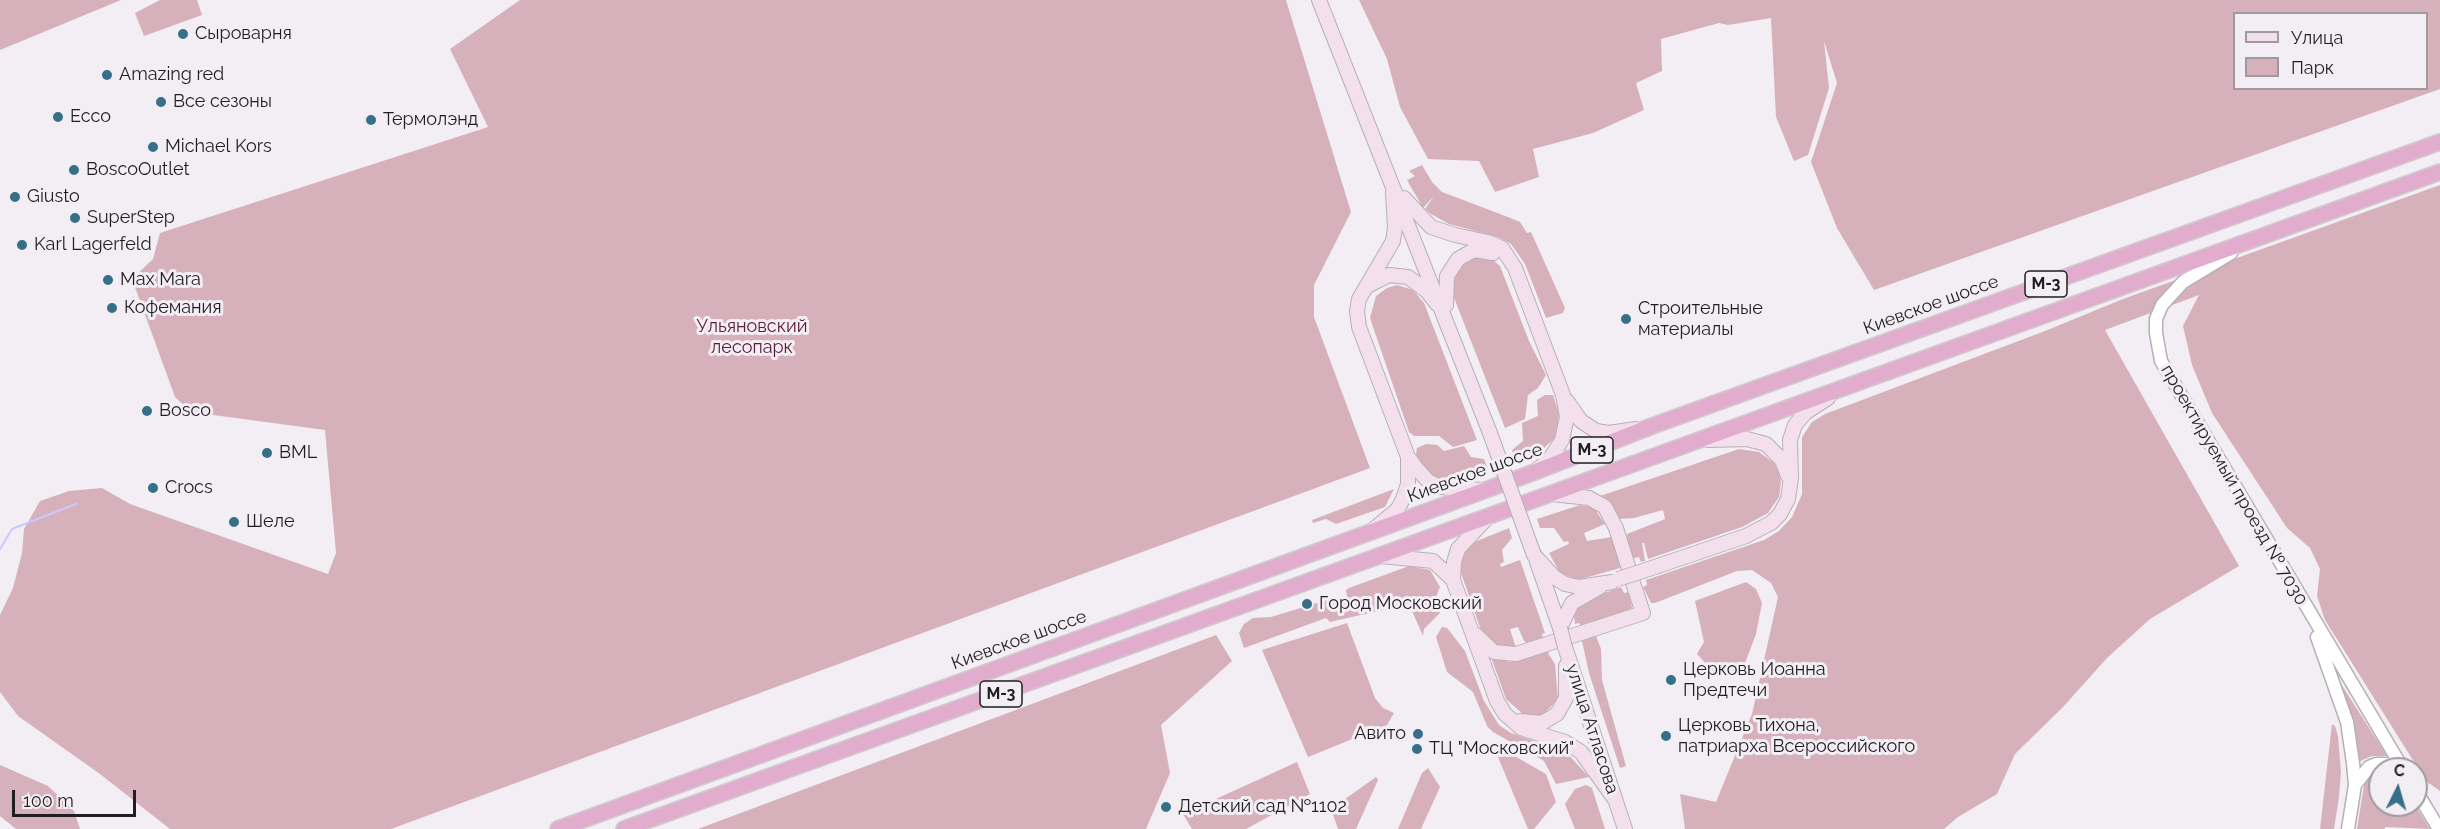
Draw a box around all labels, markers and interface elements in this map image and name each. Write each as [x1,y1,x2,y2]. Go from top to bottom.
legend [2233,12,2428,90]
place label: Сыроварня [195,23,292,45]
marker: Сыроварня [176,27,190,41]
text: Улица [2291,27,2343,48]
text: Парк [2291,57,2334,78]
place label: Amazing red [119,64,224,86]
marker: Amazing red [100,68,114,82]
place label: Все сезоны [173,91,272,113]
marker: Все сезоны [154,95,168,109]
place label: Ecco [70,106,111,128]
place label: Термолэнд [383,109,478,131]
marker: Ecco [51,110,65,124]
marker: Термолэнд [364,113,378,127]
place label: Michael Kors [165,136,272,158]
marker: Michael Kors [146,140,160,154]
place label: BoscoOutlet [86,159,190,181]
marker: BoscoOutlet [67,163,81,177]
place label: Giusto [27,186,80,208]
marker: Giusto [8,190,22,204]
place label: SuperStep [87,207,175,229]
marker: SuperStep [68,211,82,225]
place label: Karl Lagerfeld [34,234,152,256]
marker: Karl Lagerfeld [15,238,29,252]
place label: Max Mara [120,269,201,291]
street label: Киевское шоссе [1861,271,2001,339]
road number: М-3 [2025,271,2067,297]
marker: Max Mara [101,273,115,287]
place label: Кофемания [124,297,222,319]
place label: Строительные материалы [1638,298,1763,340]
marker: Кофемания [105,301,119,315]
marker: Строительные материалы [1619,312,1633,326]
park label: Ульяновский лесопарк [697,316,807,358]
street label: проектируемый проезд № 7030 [2156,361,2312,609]
place label: Bosco [159,400,211,422]
marker: Bosco [140,404,154,418]
road number: М-3 [1571,437,1613,463]
street label: Киевское шоссе [1405,439,1545,507]
place label: BML [279,442,317,464]
marker: BML [260,446,274,460]
place label: Crocs [165,477,213,499]
marker: Crocs [146,481,160,495]
place label: Шеле [246,511,294,533]
marker: Шеле [227,515,241,529]
place label: Город Московский [1319,593,1482,615]
marker: Город Московский [1300,597,1314,611]
street label: Киевское шоссе [949,606,1089,674]
place label: Церковь Иоанна Предтечи [1683,659,1825,702]
street label: улица Атласова [1561,661,1623,797]
marker: Церковь Иоанна Предтечи [1664,673,1678,687]
road number: М-3 [980,681,1022,707]
place label: Церковь Тихона, патриарха Всероссийского [1678,715,1915,758]
place label: Авито [1354,723,1406,745]
marker: Авито [1411,727,1425,741]
marker: Церковь Тихона, патриарха Всероссийского [1659,729,1673,743]
place label: ТЦ "Московский" [1429,738,1574,760]
marker: ТЦ "Московский" [1410,742,1424,756]
north arrow [2368,757,2428,817]
text: С [2393,761,2406,781]
scale bar [15,778,140,816]
text: 100 m [23,790,74,811]
place label: Детский сад №1102 [1178,796,1347,818]
marker: Детский сад №1102 [1159,800,1173,814]

